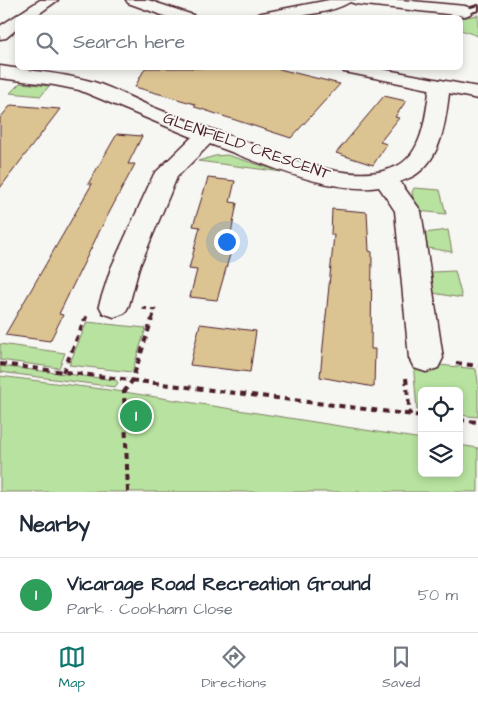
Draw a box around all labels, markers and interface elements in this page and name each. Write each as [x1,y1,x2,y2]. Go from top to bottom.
search box [15,15,463,70]
icon: search [33,29,61,57]
text: Search here [73,29,185,56]
street label: GLENFIELD CRESCENT [160,107,334,185]
your location [214,229,240,255]
map controls [418,387,463,477]
button: locate [418,387,463,432]
pin: 1 [120,397,152,435]
button: layers [418,432,463,477]
text: Nearby [20,510,90,539]
text: Vicarage Road Recreation Ground [67,571,370,598]
text: 1 [35,584,37,606]
text: 50 m [418,584,458,606]
text: Park · Cookham Close [67,598,233,620]
tab: Map [58,643,86,693]
tab: Directions [201,643,266,693]
tab: Saved [382,643,420,693]

